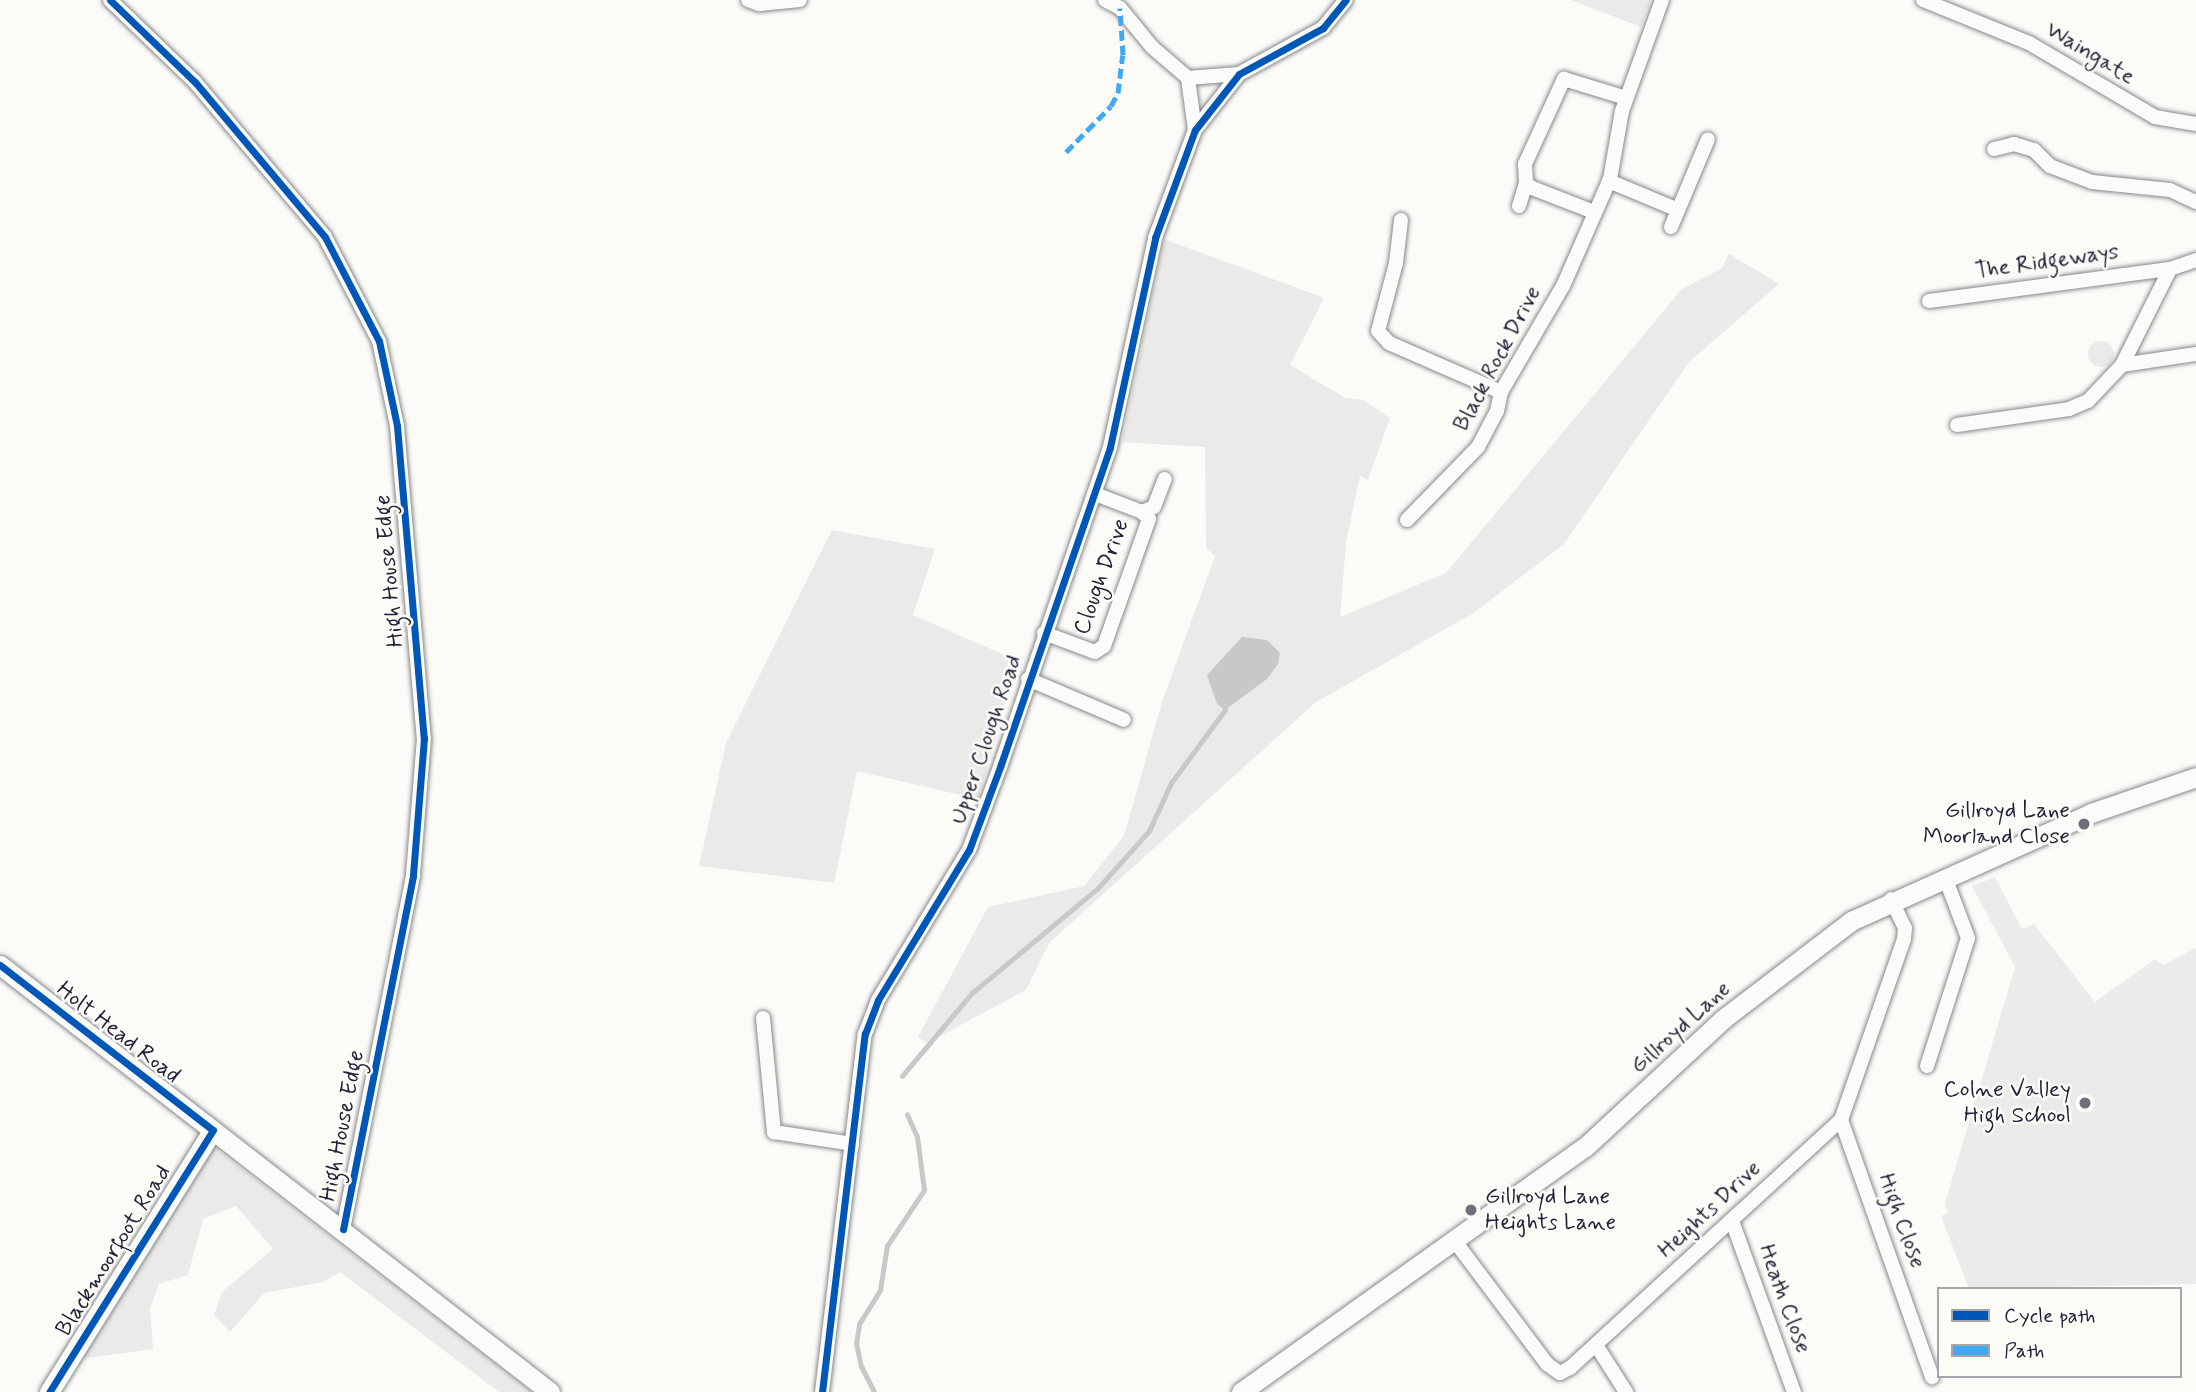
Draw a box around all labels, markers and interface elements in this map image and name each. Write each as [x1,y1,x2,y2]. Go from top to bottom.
street label: Waingate [2040,17,2140,91]
street label: The Ridgeways [1974,238,2120,286]
street label: Black Rock Drive [1448,281,1548,437]
street label: High House Edge [370,493,410,649]
street label: Clough Drive [1069,516,1135,638]
street label: Upper Clough Road [945,652,1029,828]
place label: Gillroyd Lane Moorland Close [1923,797,2070,851]
marker: Gillroyd Lane Moorland Close [2076,816,2092,832]
street label: Gillroyd Lane [1625,975,1737,1081]
street label: Holt Head Road [51,976,185,1090]
street label: High House Edge [315,1048,371,1204]
place label: Colne Valley High School [1947,1076,2071,1130]
marker: Colne Valley High School [2077,1095,2093,1111]
street label: Heights Drive [1653,1156,1767,1264]
street label: Blackmoorfoot Road [51,1161,177,1341]
street label: High Close [1871,1170,1931,1272]
place label: Gillroyd Lane Heights Lane [1485,1183,1613,1237]
marker: Gillroyd Lane Heights Lane [1463,1202,1479,1218]
street label: Heath Close [1752,1241,1816,1357]
legend [1937,1287,2182,1378]
text: Cycle path [2004,1302,2095,1330]
text: Path [2004,1337,2044,1365]

